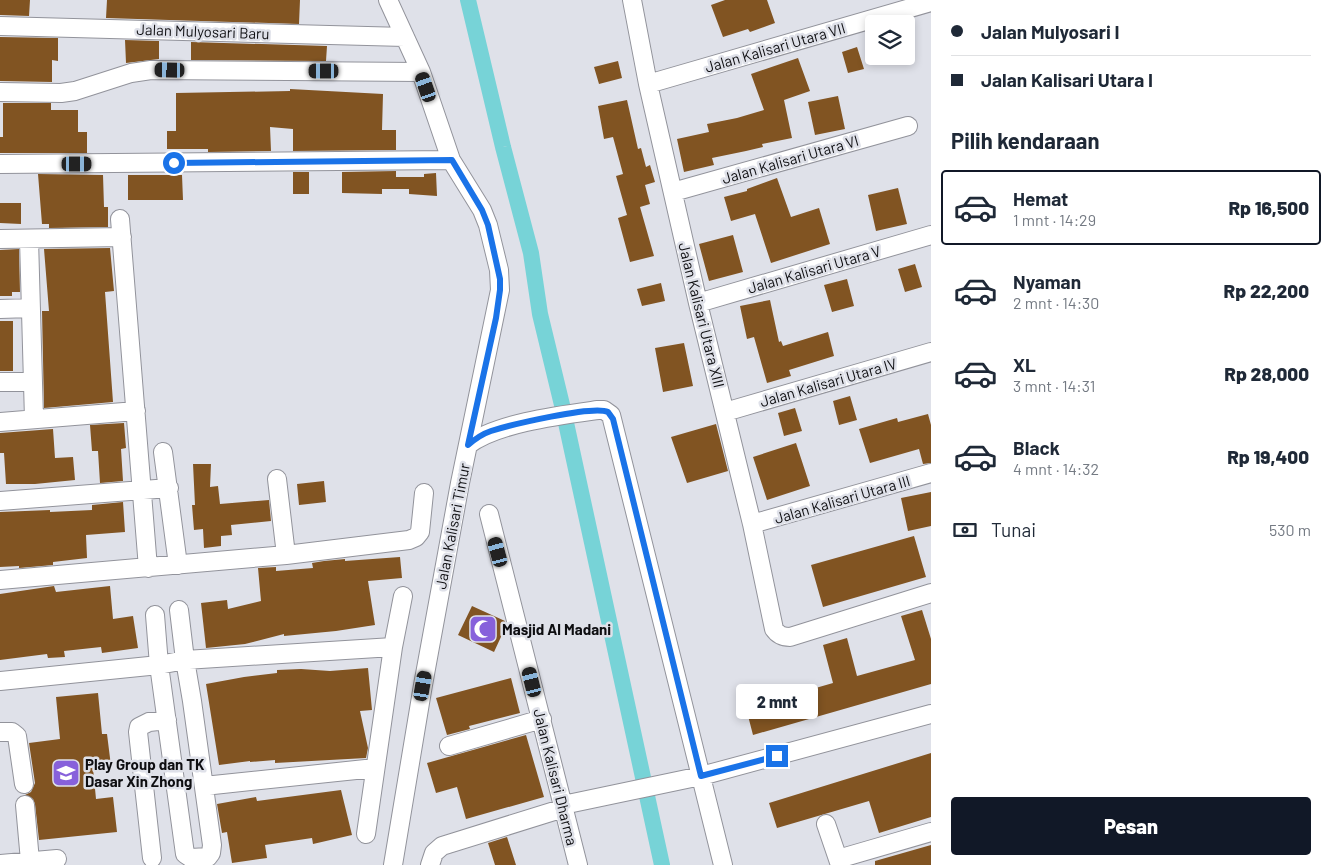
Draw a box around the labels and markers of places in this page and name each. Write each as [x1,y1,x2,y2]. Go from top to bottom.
mosque icon: Masjid Al Madani [468,614,498,644]
place label: Masjid Al Madani [502,620,611,638]
place label: Play Group dan TK Dasar Xin Zhong [85,755,205,790]
school or university icon: Play Group dan TK Dasar Xin Zhong [51,758,81,788]

